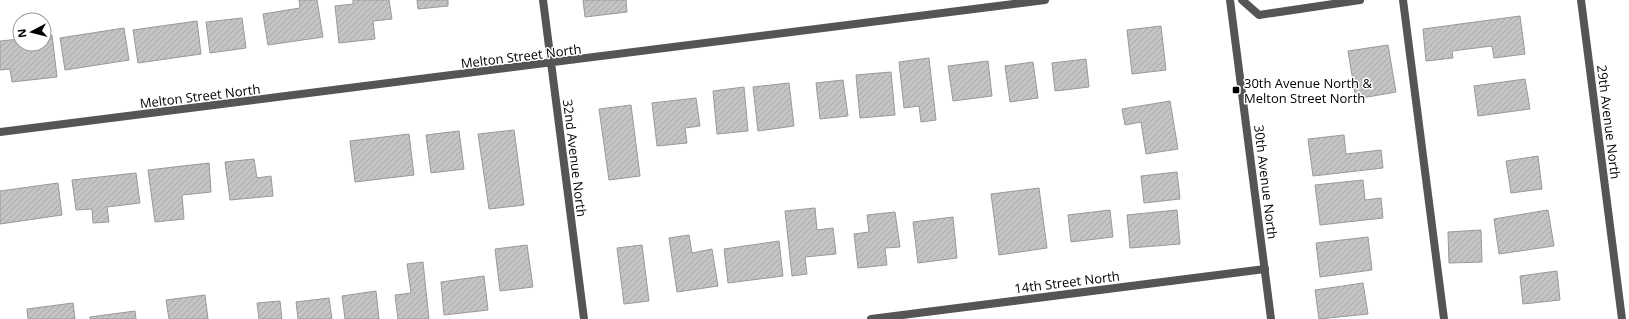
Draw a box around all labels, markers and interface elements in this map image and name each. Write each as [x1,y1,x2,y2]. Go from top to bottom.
north arrow [12,12,52,52]
text: N [14,28,30,39]
street label: Melton Street North [460,40,582,72]
street label: 29th Avenue North [1593,64,1625,180]
place label: 30th Avenue North & Melton Street North [1244,74,1372,107]
street label: Melton Street North [139,80,261,112]
marker: 30th Avenue North & Melton Street North [1231,85,1241,95]
street label: 32nd Avenue North [559,98,591,218]
street label: 30th Avenue North [1250,124,1282,240]
street label: 14th Street North [1013,267,1121,297]

